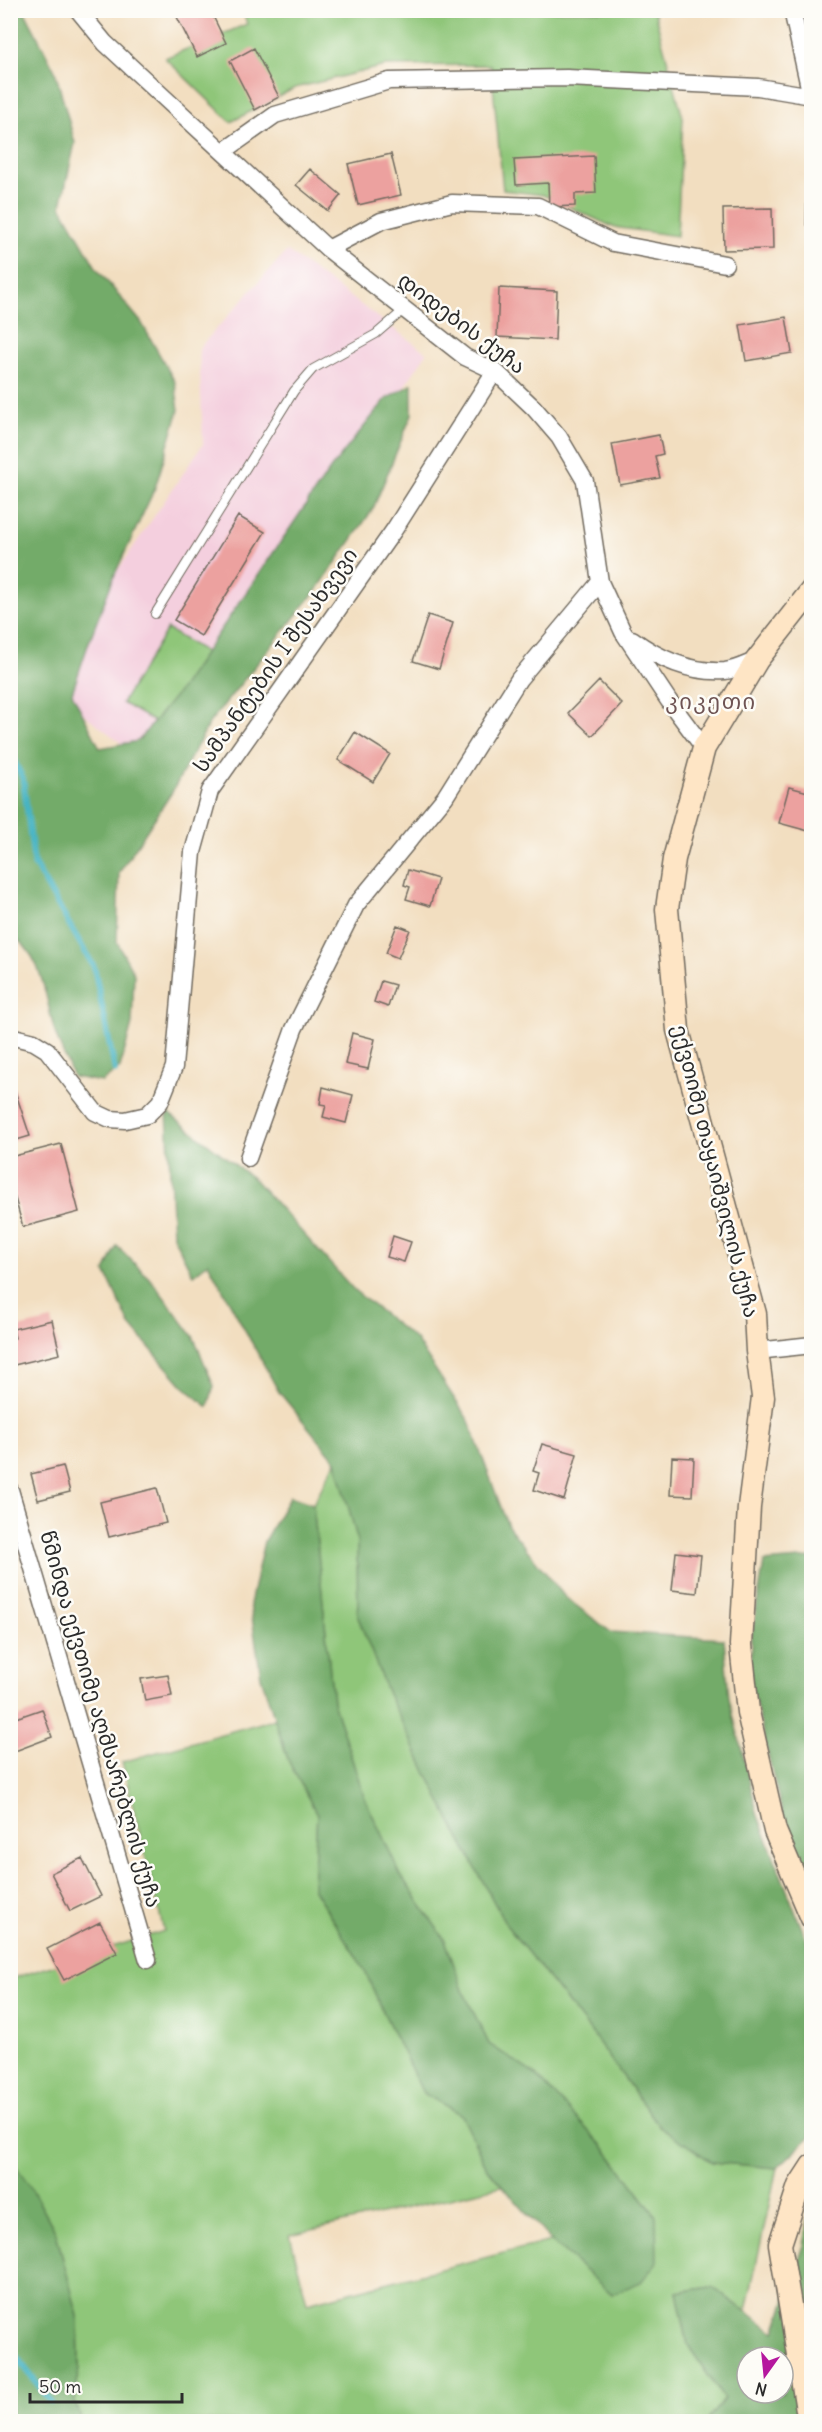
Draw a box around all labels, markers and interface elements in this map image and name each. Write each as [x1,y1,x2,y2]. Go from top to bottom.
street label: დიდების ქუჩა [393,266,531,380]
street label: სამპანტების I შესახვევი [187,542,363,778]
district label: კიკეთი [665,687,757,715]
street label: ექვთიმე თაყაიშვილის ქუჩა [666,1022,766,1320]
street label: წმინდა ექვთიმე აღმსარებლის ქუჩა [34,1527,168,1911]
north arrow [735,2345,795,2405]
scale bar [30,2366,182,2404]
text: 50 m [39,2375,81,2398]
text: N [753,2378,769,2401]

